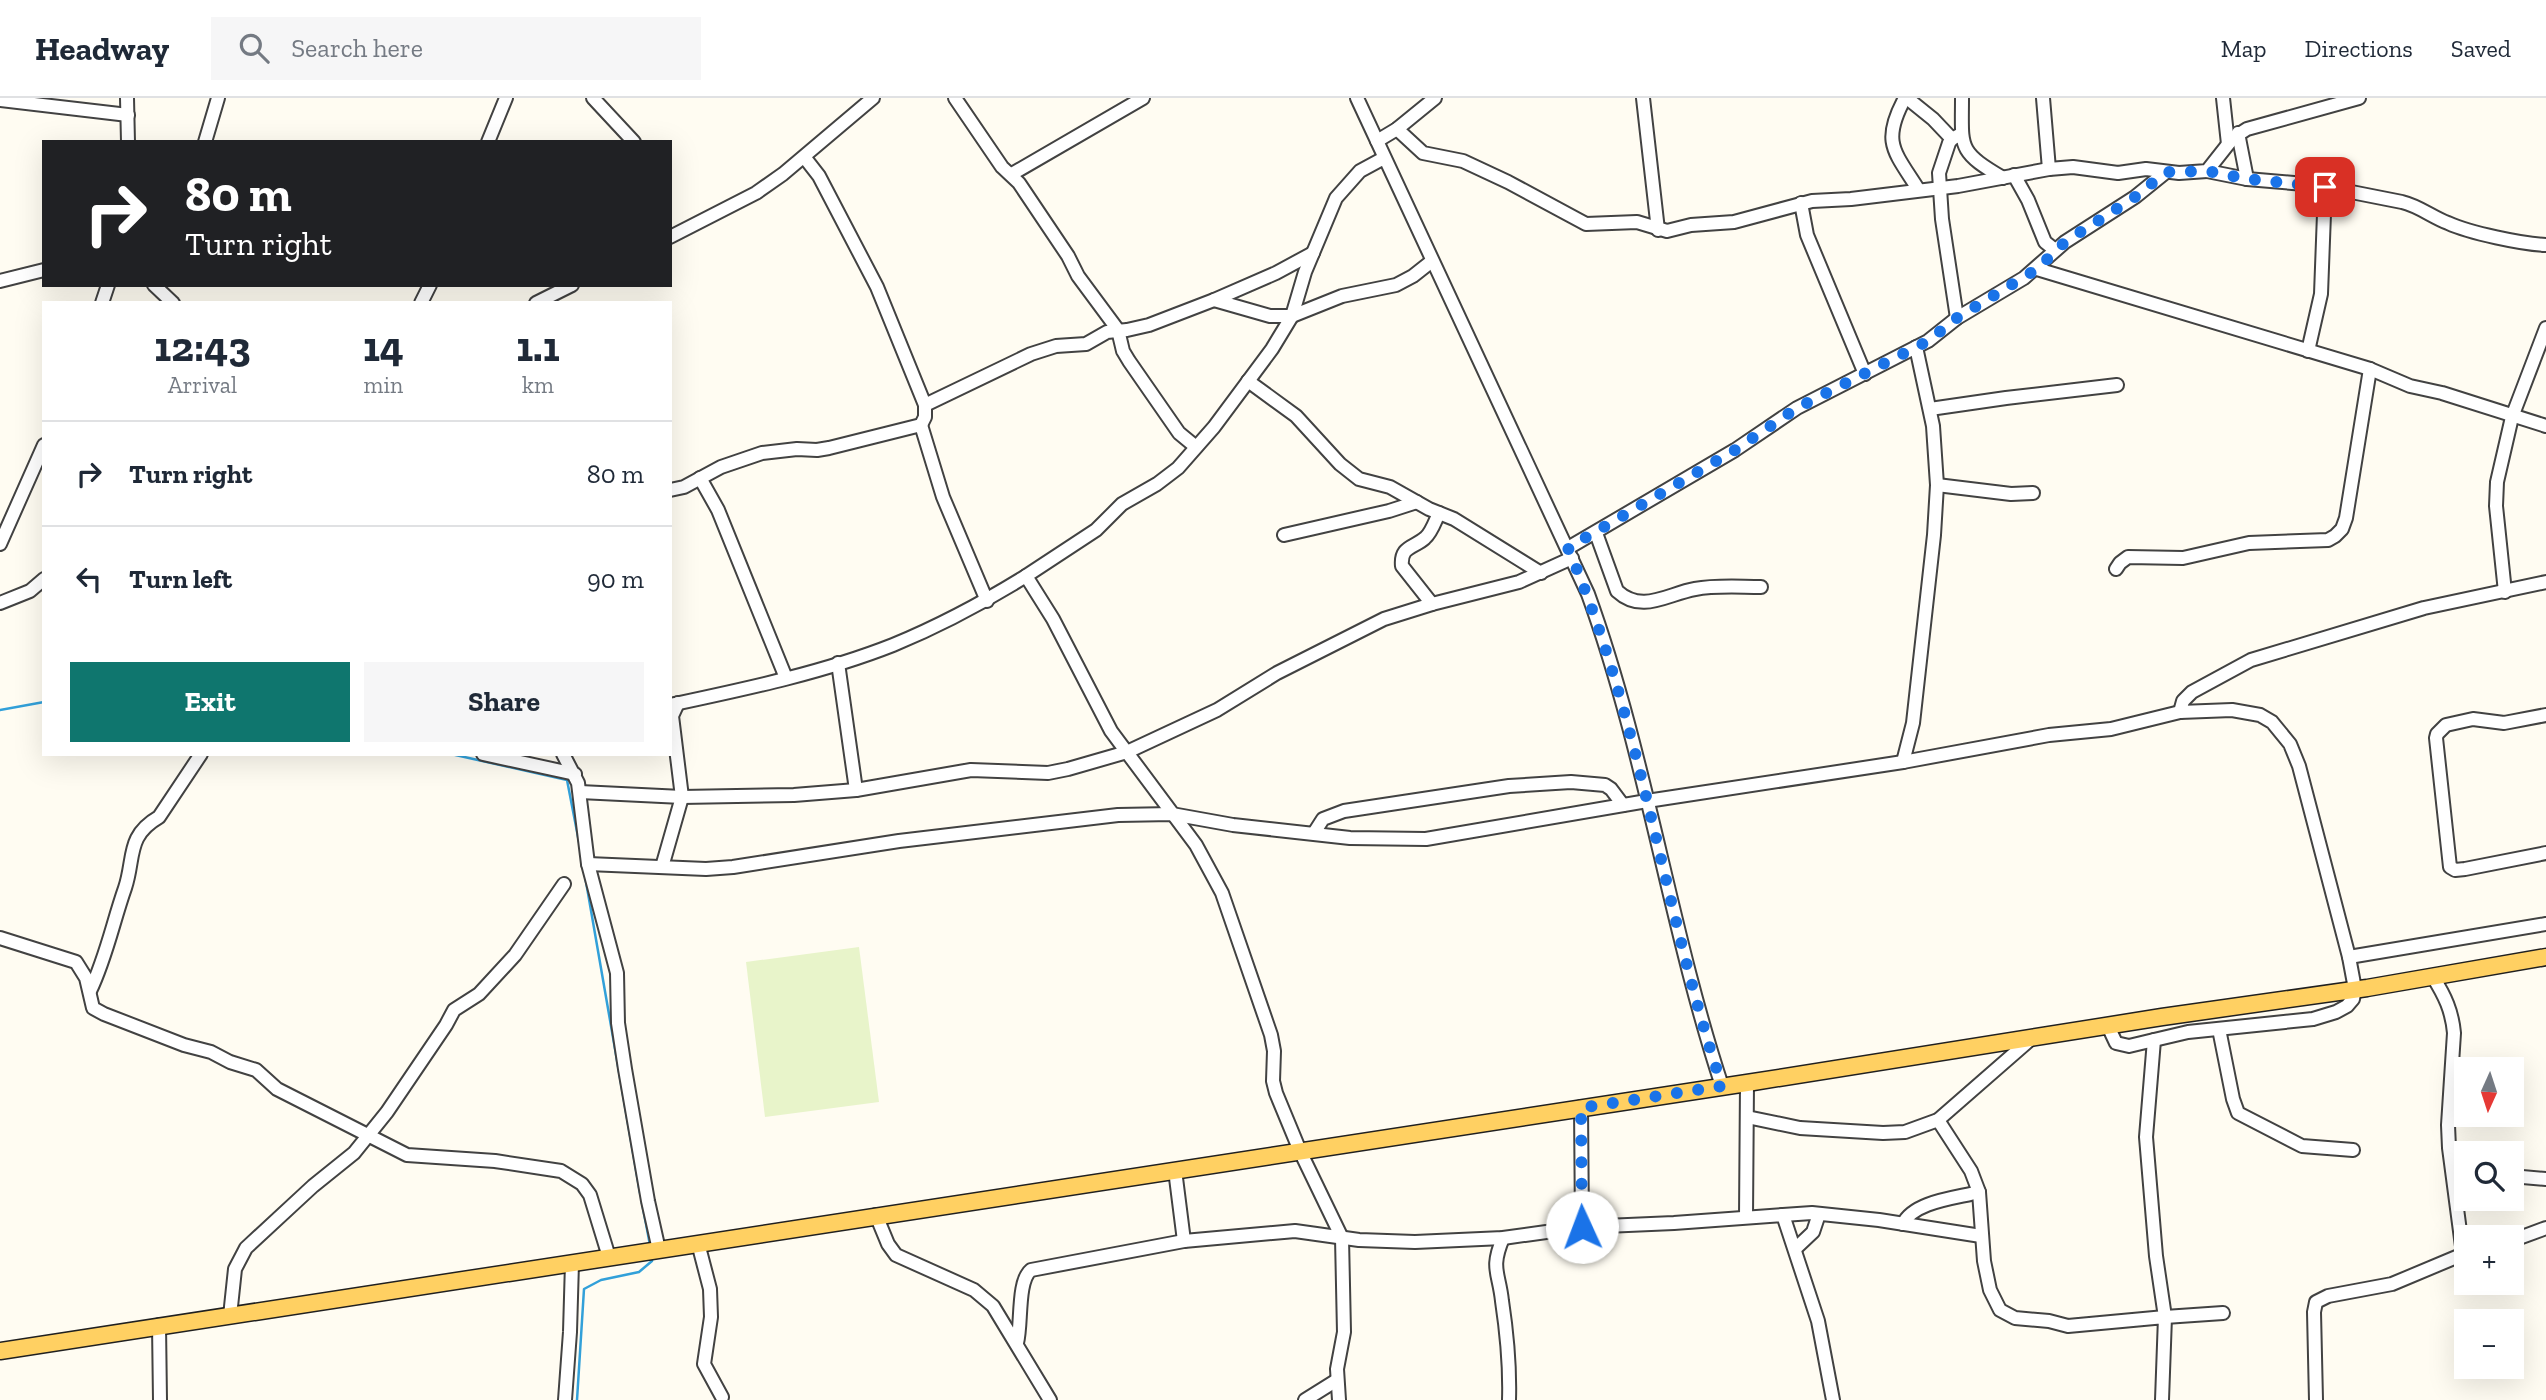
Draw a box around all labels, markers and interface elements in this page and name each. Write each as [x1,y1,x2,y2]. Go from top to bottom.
search box [211,17,701,80]
text: Headway [35,29,169,68]
icon: search [235,29,273,67]
text: Search here [291,32,423,64]
text: Map [2221,34,2267,63]
text: Directions [2305,34,2413,63]
text: Saved [2451,34,2511,63]
pin [2295,157,2355,217]
text: 80 m [185,165,292,224]
icon: right [70,168,161,259]
icon: arrive [2306,168,2344,206]
text: Turn right [185,225,332,263]
text: 12:43 [154,321,251,372]
text: 14 [363,321,404,372]
text: 1.1 [516,321,560,372]
text: Arrival [168,371,237,399]
text: min [364,371,403,399]
text: km [522,371,554,399]
icon: right [70,455,108,493]
text: Turn right [129,458,252,490]
text: 80 m [587,458,644,490]
icon: left [70,560,108,598]
text: Turn left [129,563,232,595]
text: 90 m [587,563,644,595]
button: Exit [70,662,350,742]
button: Share [364,662,644,742]
north arrow [2454,1057,2524,1127]
map controls [2454,1057,2524,1379]
button: search [2454,1141,2524,1211]
position arrow [1545,1190,1619,1264]
button: + [2454,1225,2524,1295]
button: − [2454,1309,2524,1379]

